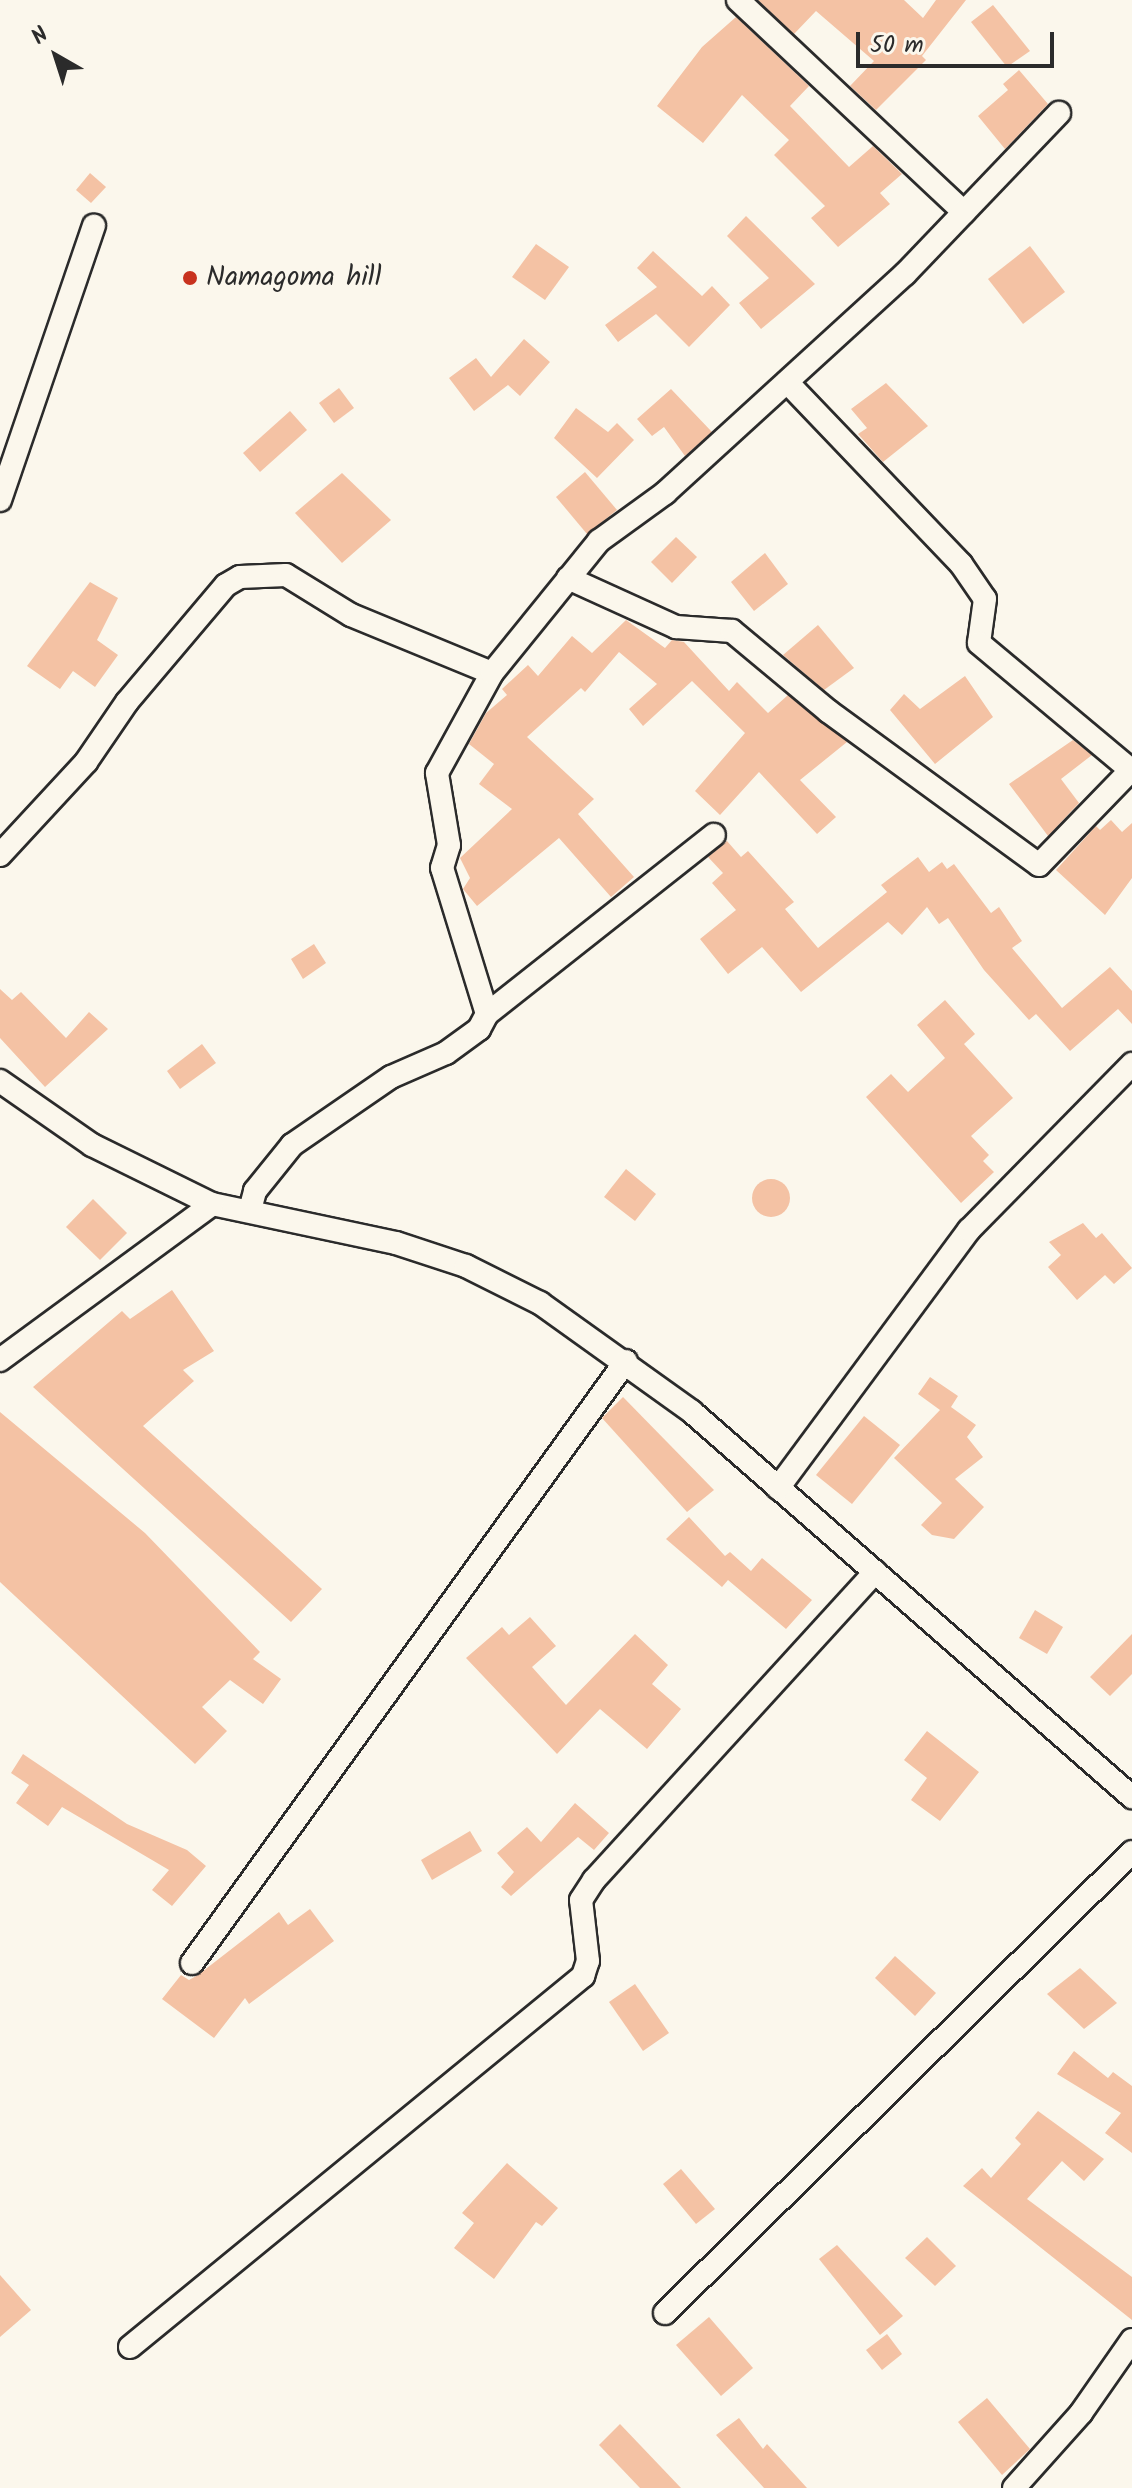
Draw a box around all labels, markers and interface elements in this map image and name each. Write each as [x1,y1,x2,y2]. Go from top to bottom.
north arrow [16,16,96,96]
scale bar [860,16,1058,66]
text: N [24,19,57,55]
text: 50 m [870,26,924,65]
place label: Namagoma hill [206,261,382,295]
marker: Namagoma hill [181,269,199,287]

